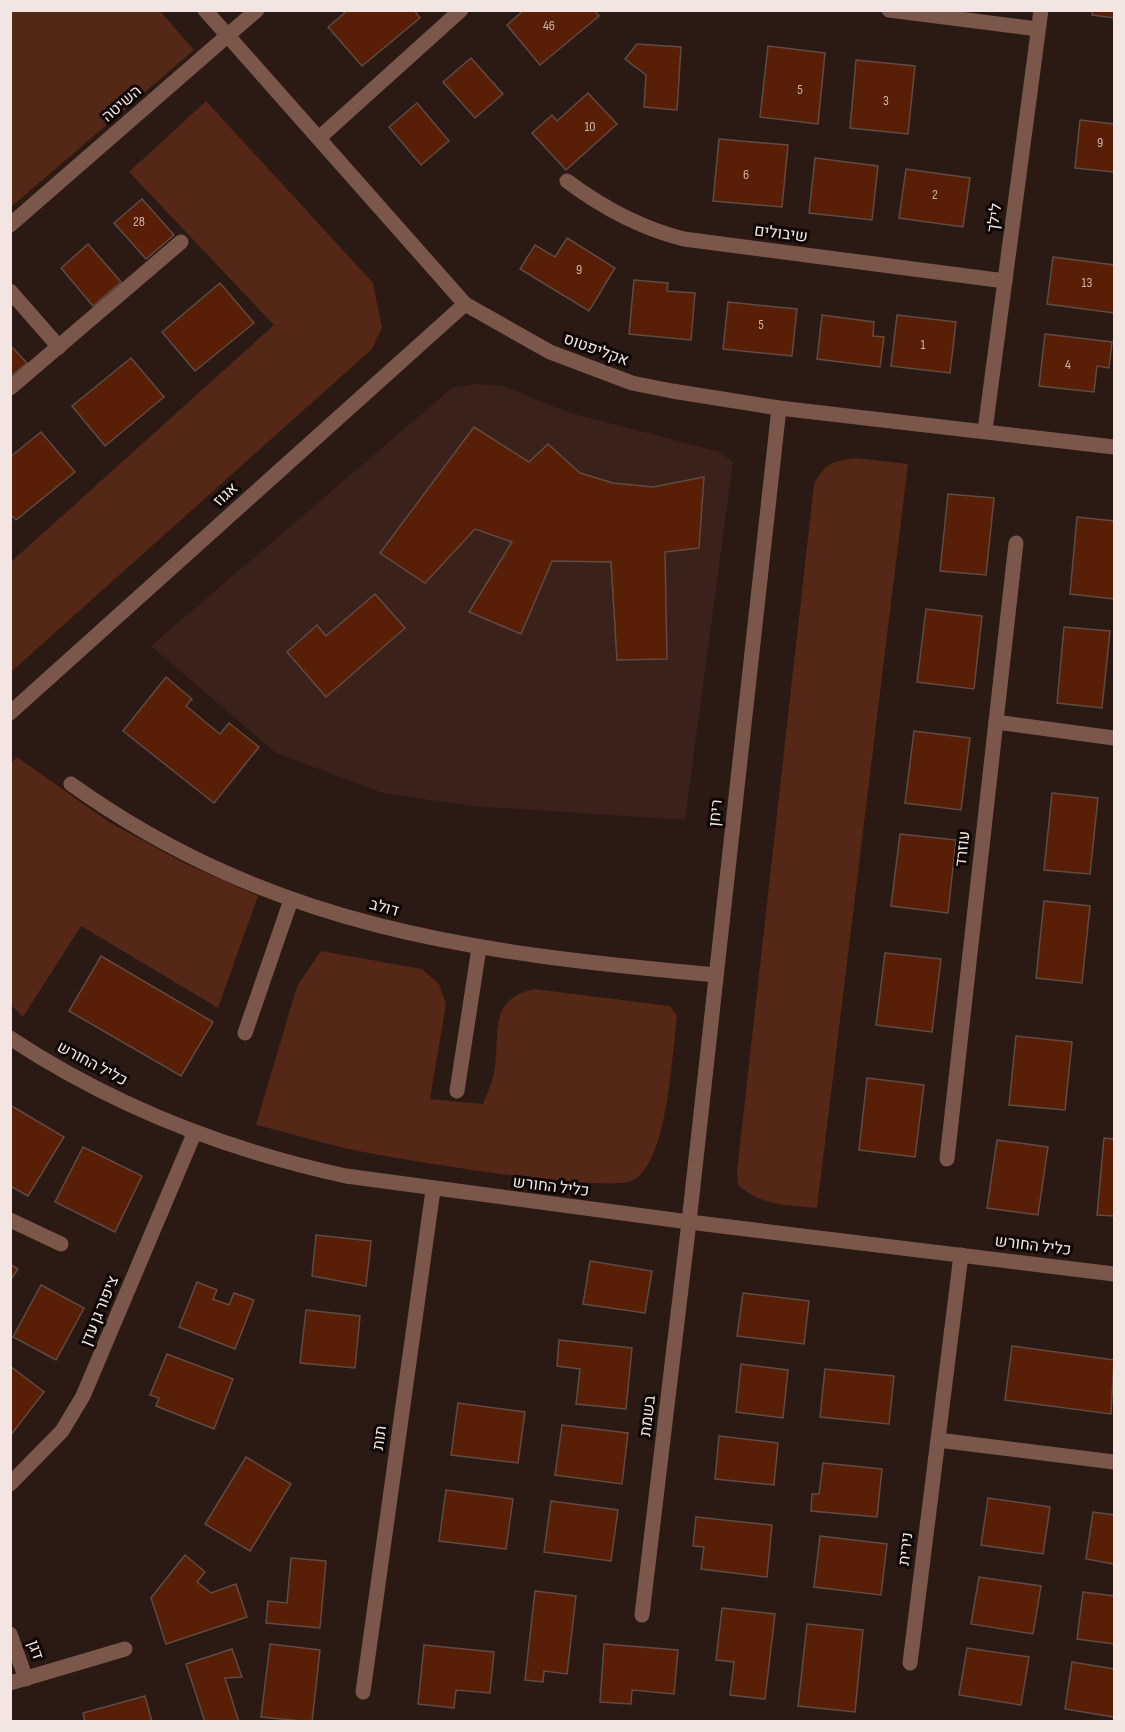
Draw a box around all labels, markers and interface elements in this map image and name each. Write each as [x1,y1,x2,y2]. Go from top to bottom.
house number: 46 [543,17,555,34]
house number: 5 [797,81,803,98]
street label: השיטה [98,82,146,126]
house number: 3 [883,92,889,109]
house number: 10 [584,118,596,135]
house number: 9 [1097,134,1103,151]
house number: 6 [743,166,749,183]
house number: 2 [932,186,938,203]
street label: לילך [984,202,1006,234]
house number: 28 [133,213,145,230]
street label: שיבולים [753,221,809,247]
house number: 9 [576,261,582,278]
house number: 13 [1082,274,1093,291]
house number: 5 [758,316,764,333]
street label: אקליפטוס [561,329,631,371]
house number: 1 [921,336,926,353]
house number: 4 [1065,356,1071,373]
street label: אגוז [210,479,242,511]
street label: ריחן [705,799,727,827]
street label: עוזרד [952,830,974,868]
street label: דולב [367,895,401,921]
street label: כליל החורש [54,1038,130,1090]
street label: כליל החורש [512,1173,590,1201]
street label: כליל החורש [994,1232,1072,1260]
street label: ציפור גן עדן [77,1273,123,1349]
street label: בשמת [636,1394,660,1438]
street label: תות [369,1424,391,1452]
street label: נירית [895,1531,917,1567]
street label: דגן [23,1638,47,1662]

